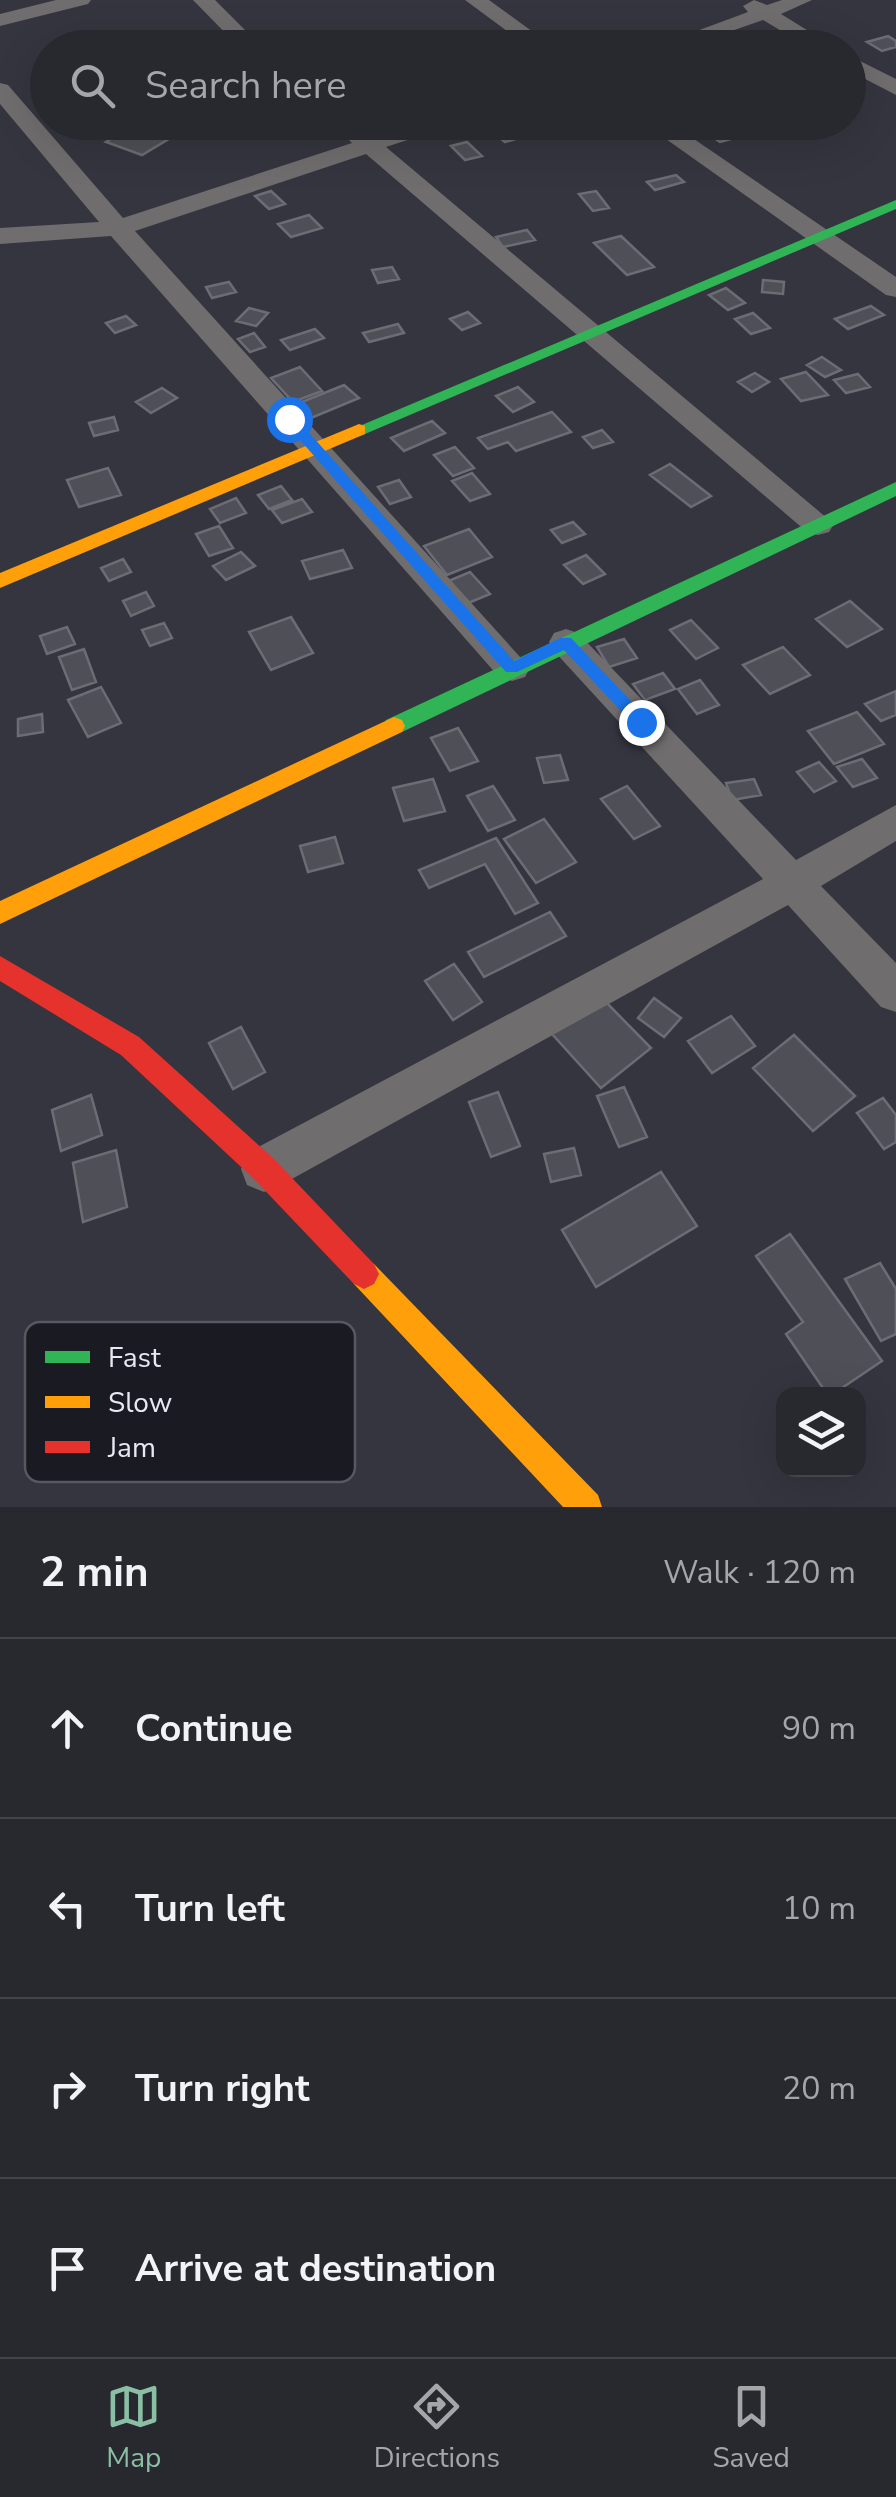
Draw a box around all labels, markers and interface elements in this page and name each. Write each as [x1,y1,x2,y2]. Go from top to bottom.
search box [30,30,866,140]
icon: search [65,58,120,113]
text: Search here [145,60,346,111]
route start [267,397,313,443]
route end [619,700,665,746]
legend [25,1322,355,1482]
text: Fast [108,1339,161,1377]
text: Slow [108,1384,172,1422]
map controls [776,1387,866,1477]
button: layers [776,1387,866,1477]
text: Jam [107,1429,156,1467]
text: 2 min [40,1544,149,1601]
text: Walk · 120 m [663,1551,856,1594]
icon: ahead [40,1701,95,1756]
text: Continue [135,1703,293,1754]
text: 90 m [782,1707,856,1750]
icon: left [40,1881,95,1936]
text: Turn left [135,1883,285,1934]
text: 10 m [782,1887,856,1930]
icon: right [40,2061,95,2116]
text: Turn right [135,2063,310,2114]
text: 20 m [782,2067,856,2110]
icon: arrive [40,2241,95,2296]
text: Arrive at destination [135,2243,496,2294]
tab: Map [106,2379,161,2477]
tab: Directions [374,2379,500,2477]
tab: Saved [712,2379,790,2477]

